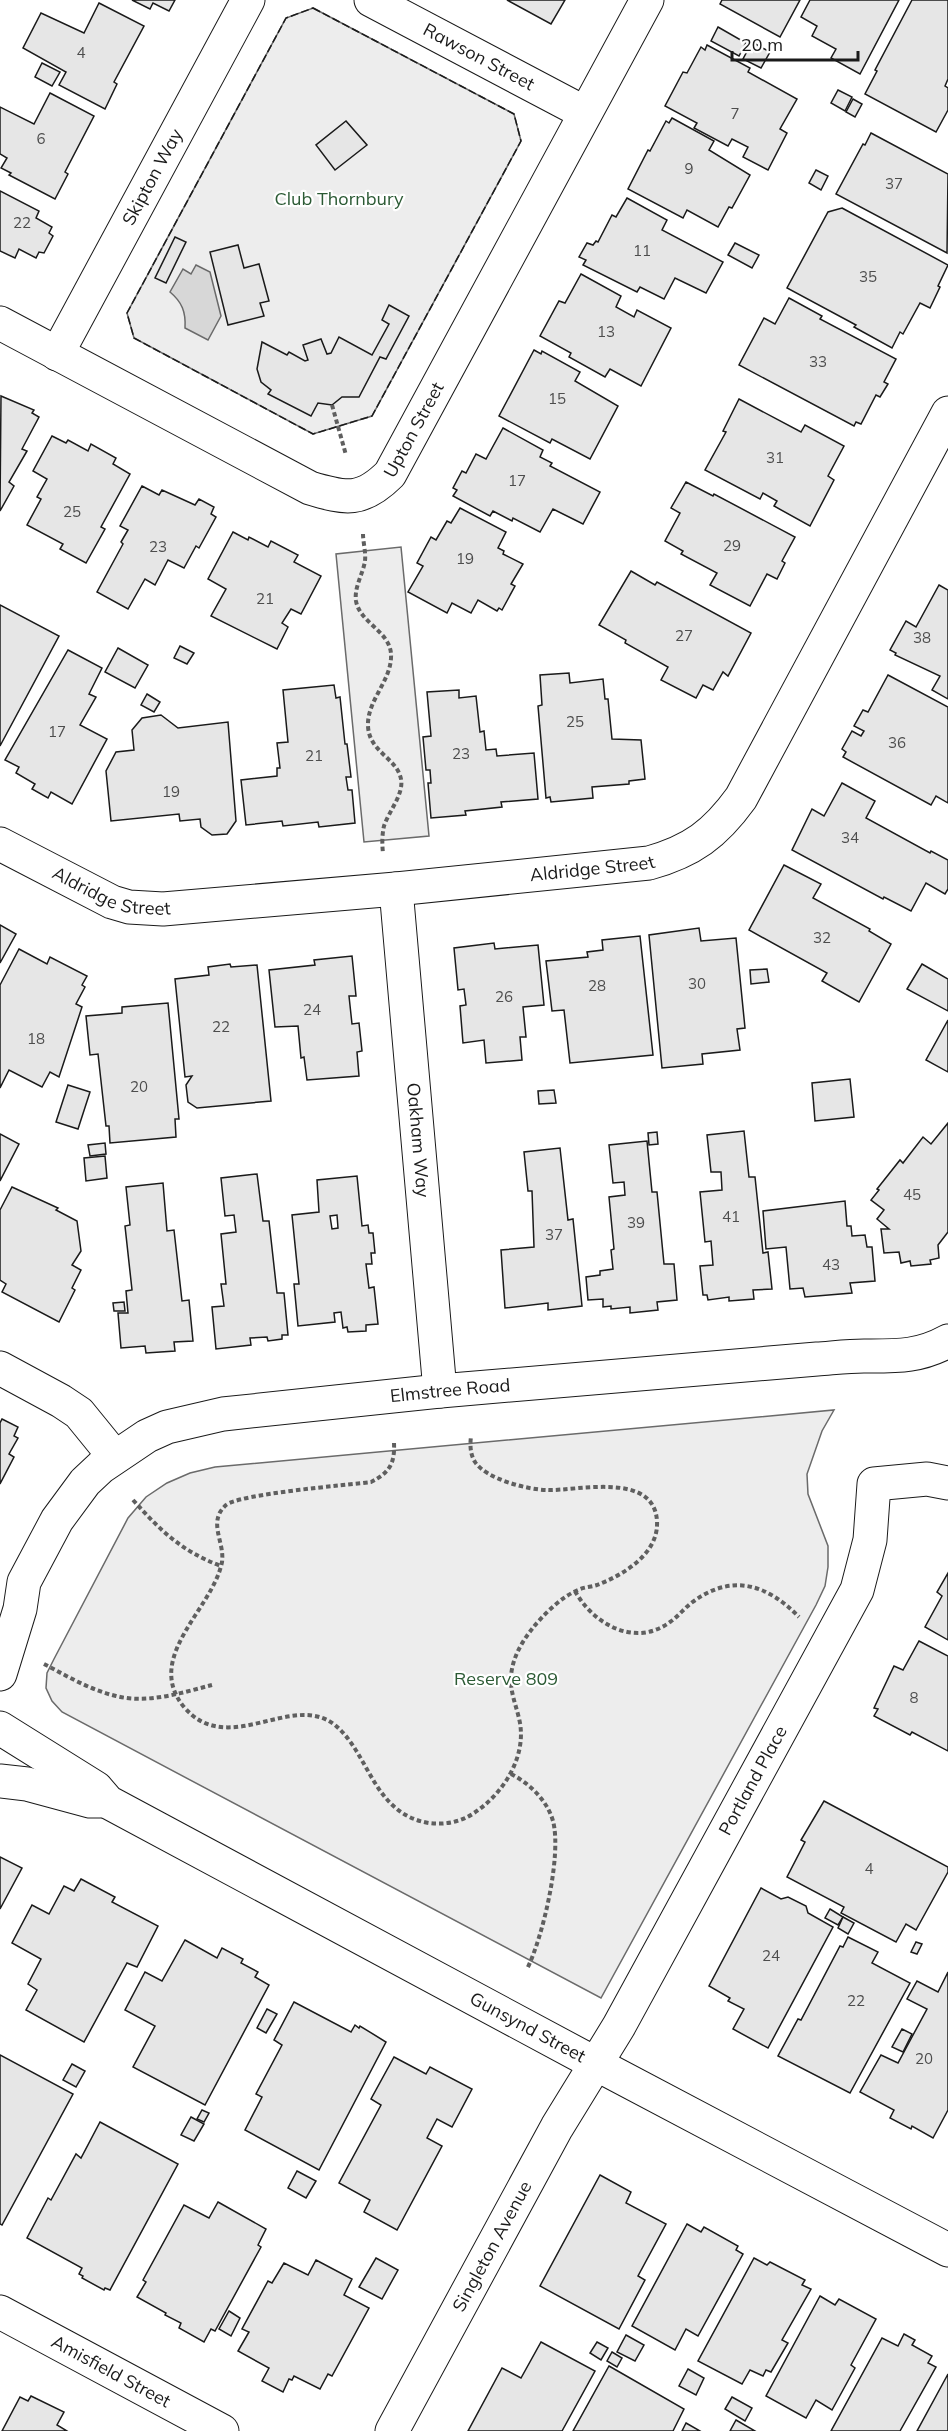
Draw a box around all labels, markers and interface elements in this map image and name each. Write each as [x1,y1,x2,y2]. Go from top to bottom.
street label: Rawson Street [419,18,539,95]
scale bar [732,24,858,62]
text: 20 m [741,33,783,56]
house number: 4 [76,43,86,62]
house number: 7 [730,104,740,123]
street label: Skipton Way [117,124,188,229]
house number: 6 [36,129,46,148]
house number: 9 [684,159,694,178]
house number: 37 [885,174,903,193]
park label: Club Thornbury [274,187,404,210]
house number: 22 [13,213,31,232]
house number: 11 [633,241,651,260]
house number: 35 [859,267,877,286]
house number: 13 [597,322,615,341]
house number: 33 [809,352,827,371]
street label: Upton Street [378,378,449,481]
house number: 15 [548,389,566,408]
house number: 31 [766,448,784,467]
house number: 17 [508,471,526,490]
house number: 25 [63,502,81,521]
house number: 29 [723,536,741,555]
house number: 23 [149,537,167,556]
house number: 19 [456,549,474,568]
house number: 21 [256,589,274,608]
house number: 27 [675,626,693,645]
house number: 38 [913,628,931,647]
house number: 25 [566,712,584,731]
house number: 17 [48,722,66,741]
house number: 36 [888,733,906,752]
house number: 23 [452,744,470,763]
house number: 21 [305,746,323,765]
house number: 19 [162,782,180,801]
house number: 34 [841,828,859,847]
street label: Aldridge Street [529,850,657,886]
street label: Aldridge Street [49,861,172,920]
house number: 32 [813,928,831,947]
house number: 30 [688,974,706,993]
house number: 28 [588,976,606,995]
house number: 26 [495,987,513,1006]
house number: 24 [303,1000,321,1019]
house number: 22 [212,1017,230,1036]
house number: 18 [27,1029,45,1048]
house number: 20 [130,1077,148,1096]
street label: Oakham Way [402,1082,435,1199]
house number: 45 [903,1185,921,1204]
house number: 41 [722,1207,740,1226]
house number: 39 [627,1213,645,1232]
house number: 37 [545,1225,563,1244]
house number: 43 [822,1255,840,1274]
street label: Elmstree Road [389,1373,511,1407]
park label: Reserve 809 [454,1667,558,1690]
house number: 8 [909,1688,919,1707]
street label: Portland Place [713,1722,792,1839]
house number: 4 [864,1859,874,1878]
house number: 24 [762,1946,780,1965]
street label: Gunsynd Street [466,1986,590,2067]
house number: 22 [847,1991,865,2010]
house number: 20 [915,2049,933,2068]
street label: Singleton Avenue [447,2177,537,2316]
street label: Amisfield Street [48,2330,175,2412]

